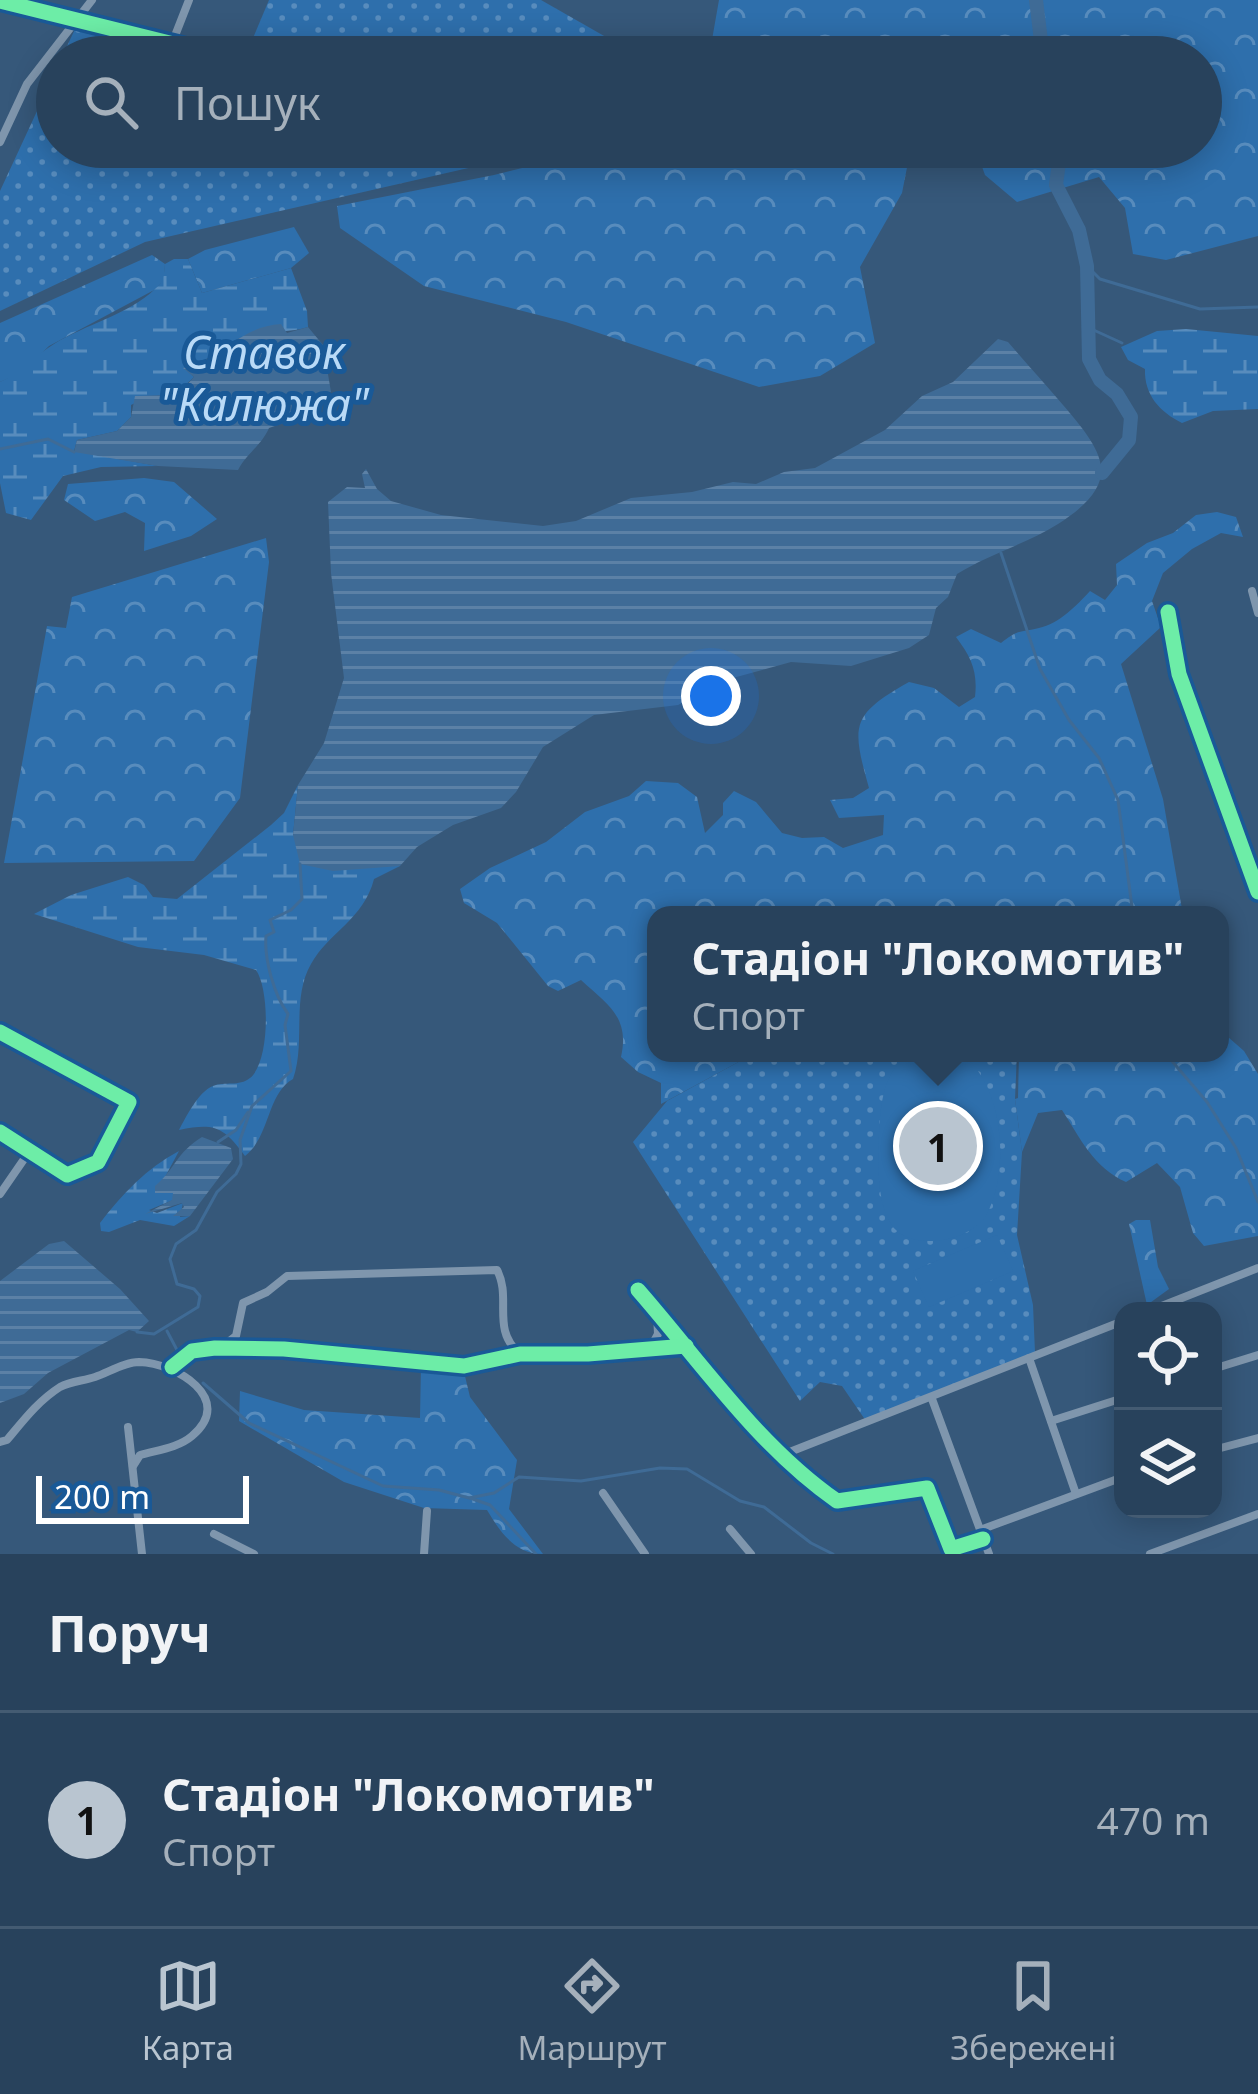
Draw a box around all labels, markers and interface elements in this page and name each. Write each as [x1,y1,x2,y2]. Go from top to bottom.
search box [36,36,1222,168]
icon: search [78,69,144,135]
text: Пошук [174,72,321,133]
water label: Ставок "Калюжа" [159,321,370,434]
your location [681,666,741,726]
popup [647,906,1229,1062]
text: Стадіон "Локомотив" [692,927,1184,988]
text: Спорт [692,988,805,1041]
pin: 1 [899,1101,977,1191]
map controls [1114,1302,1222,1518]
button: locate [1114,1302,1222,1410]
button: layers [1114,1410,1222,1518]
scale bar [36,1470,249,1523]
text: 200 m [54,1474,150,1519]
text: Поруч [48,1597,211,1667]
text: Стадіон "Локомотив" [162,1763,655,1824]
text: 1 [76,1793,98,1846]
text: 470 m [1096,1793,1210,1846]
text: Спорт [162,1824,275,1877]
tab: Карта [142,1953,234,2070]
tab: Маршрут [518,1953,667,2070]
tab: Збережені [950,1953,1116,2070]

